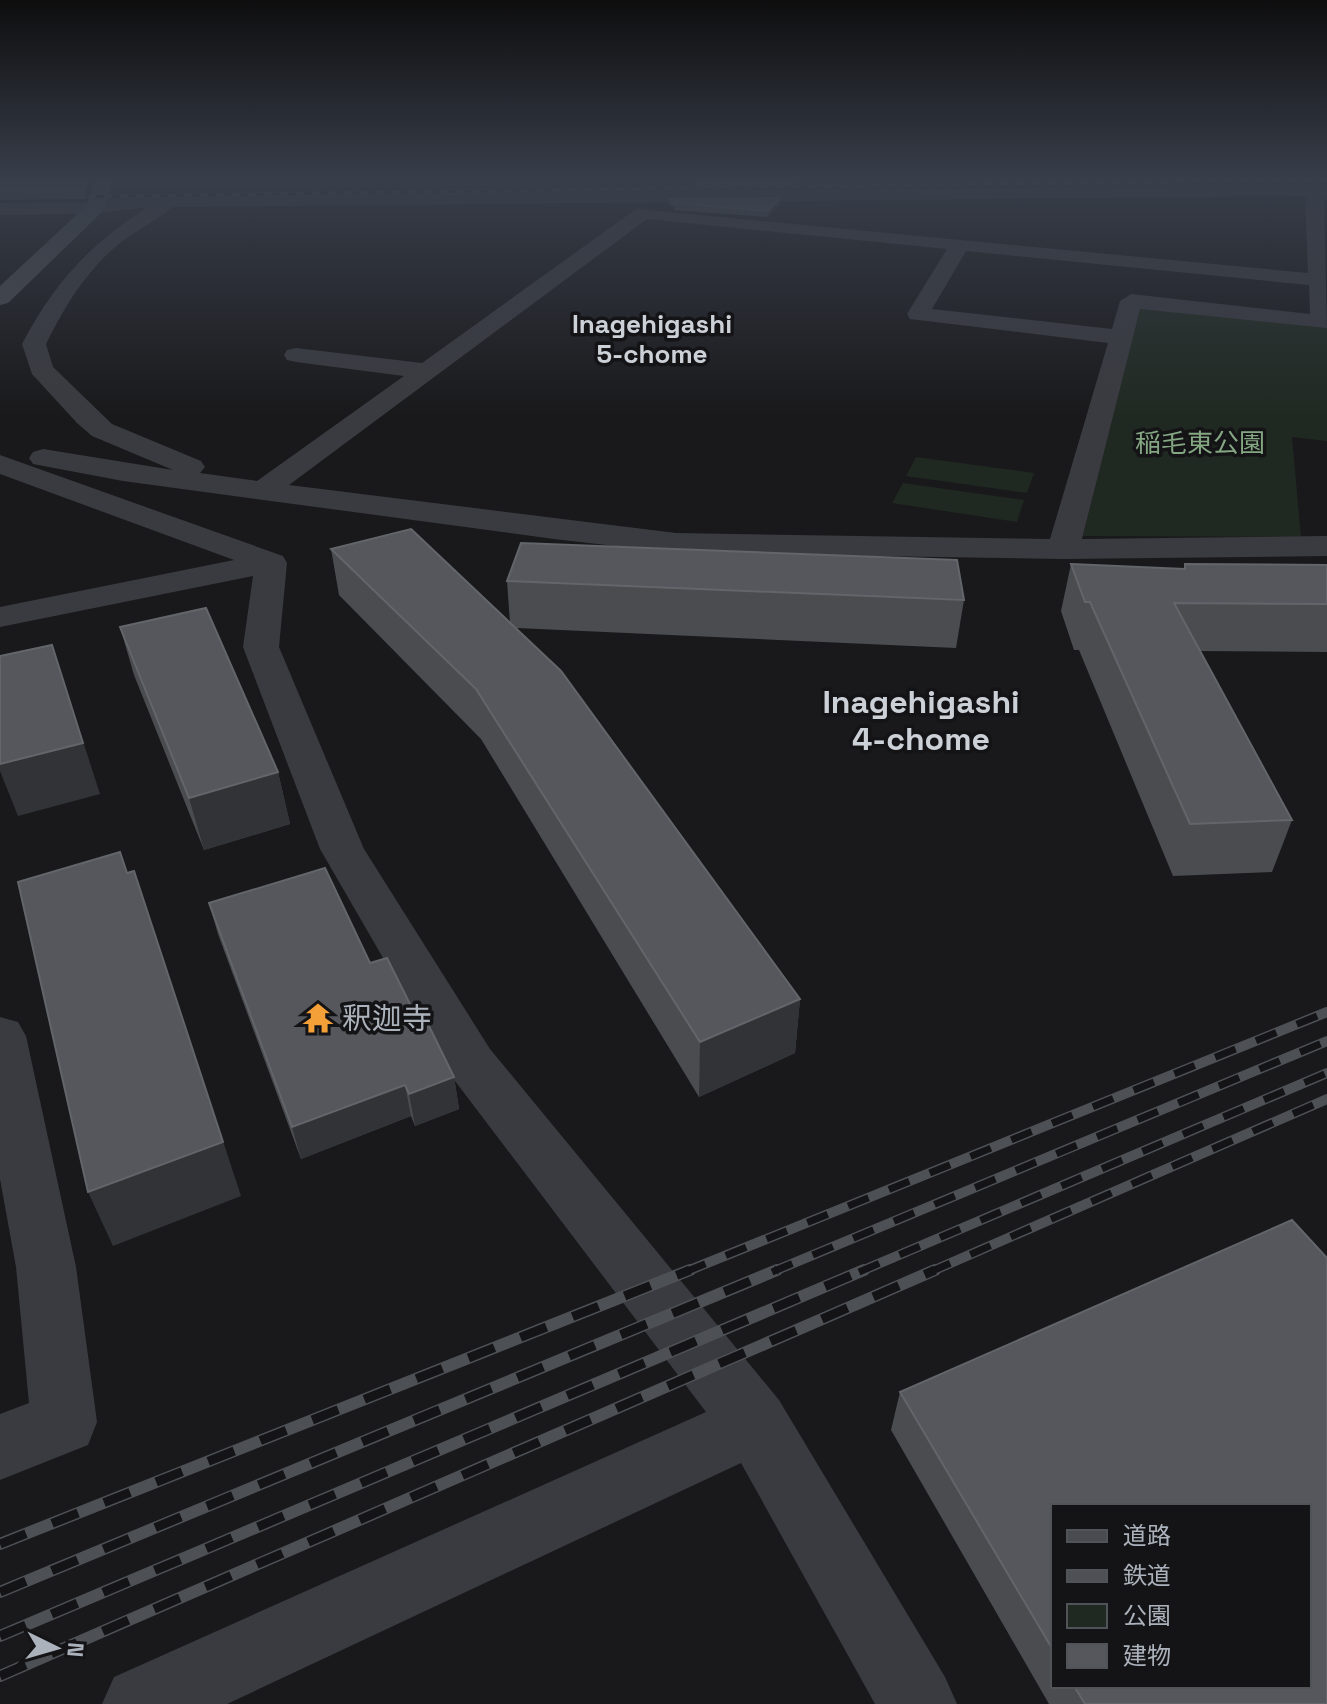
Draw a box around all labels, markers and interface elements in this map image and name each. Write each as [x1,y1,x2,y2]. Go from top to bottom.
district label: Inagehigashi 5-chome [572,307,732,371]
park label: 稲毛東公園 [1135,426,1265,460]
district label: Inagehigashi 4-chome [822,682,1020,759]
place label: 釈迦寺 [342,999,432,1038]
temple icon: 釈迦寺 [301,1001,335,1035]
legend [1051,1504,1311,1688]
text: 道路 [1123,1520,1171,1551]
text: 鉄道 [1123,1560,1171,1591]
text: 公園 [1123,1600,1171,1631]
north arrow [16,1608,96,1688]
text: 建物 [1123,1640,1171,1671]
text: N [61,1641,91,1658]

